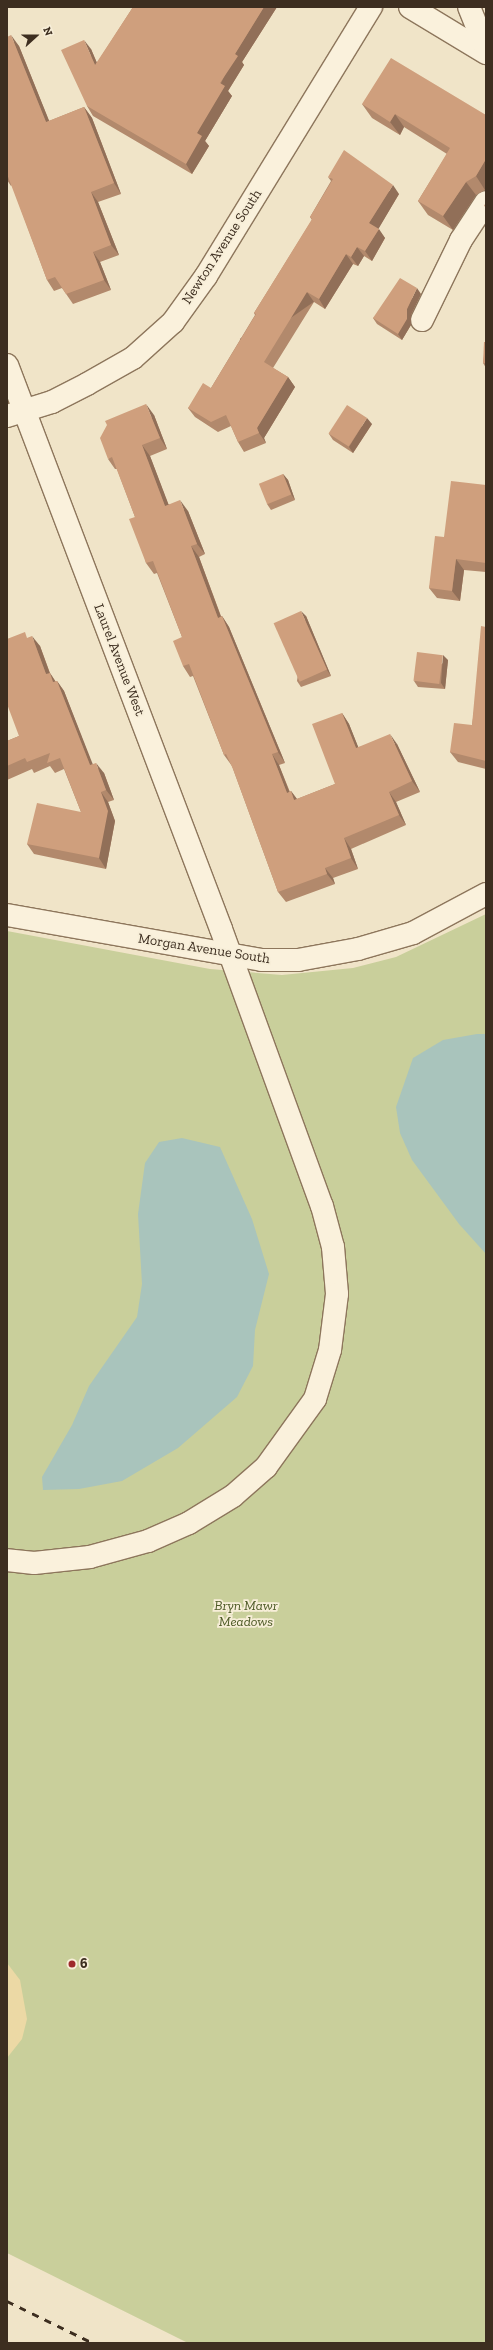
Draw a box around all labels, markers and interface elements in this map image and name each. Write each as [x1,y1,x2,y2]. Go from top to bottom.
north arrow [16,16,56,56]
text: N [40,25,55,38]
street label: Newton Avenue South [179,186,265,308]
street label: Laurel Avenue West [90,601,148,719]
street label: Morgan Avenue South [137,930,271,968]
park label: Bryn Mawr Meadows [214,1598,278,1630]
place label: 6 [80,1956,88,1972]
marker: 6 [67,1959,77,1969]

